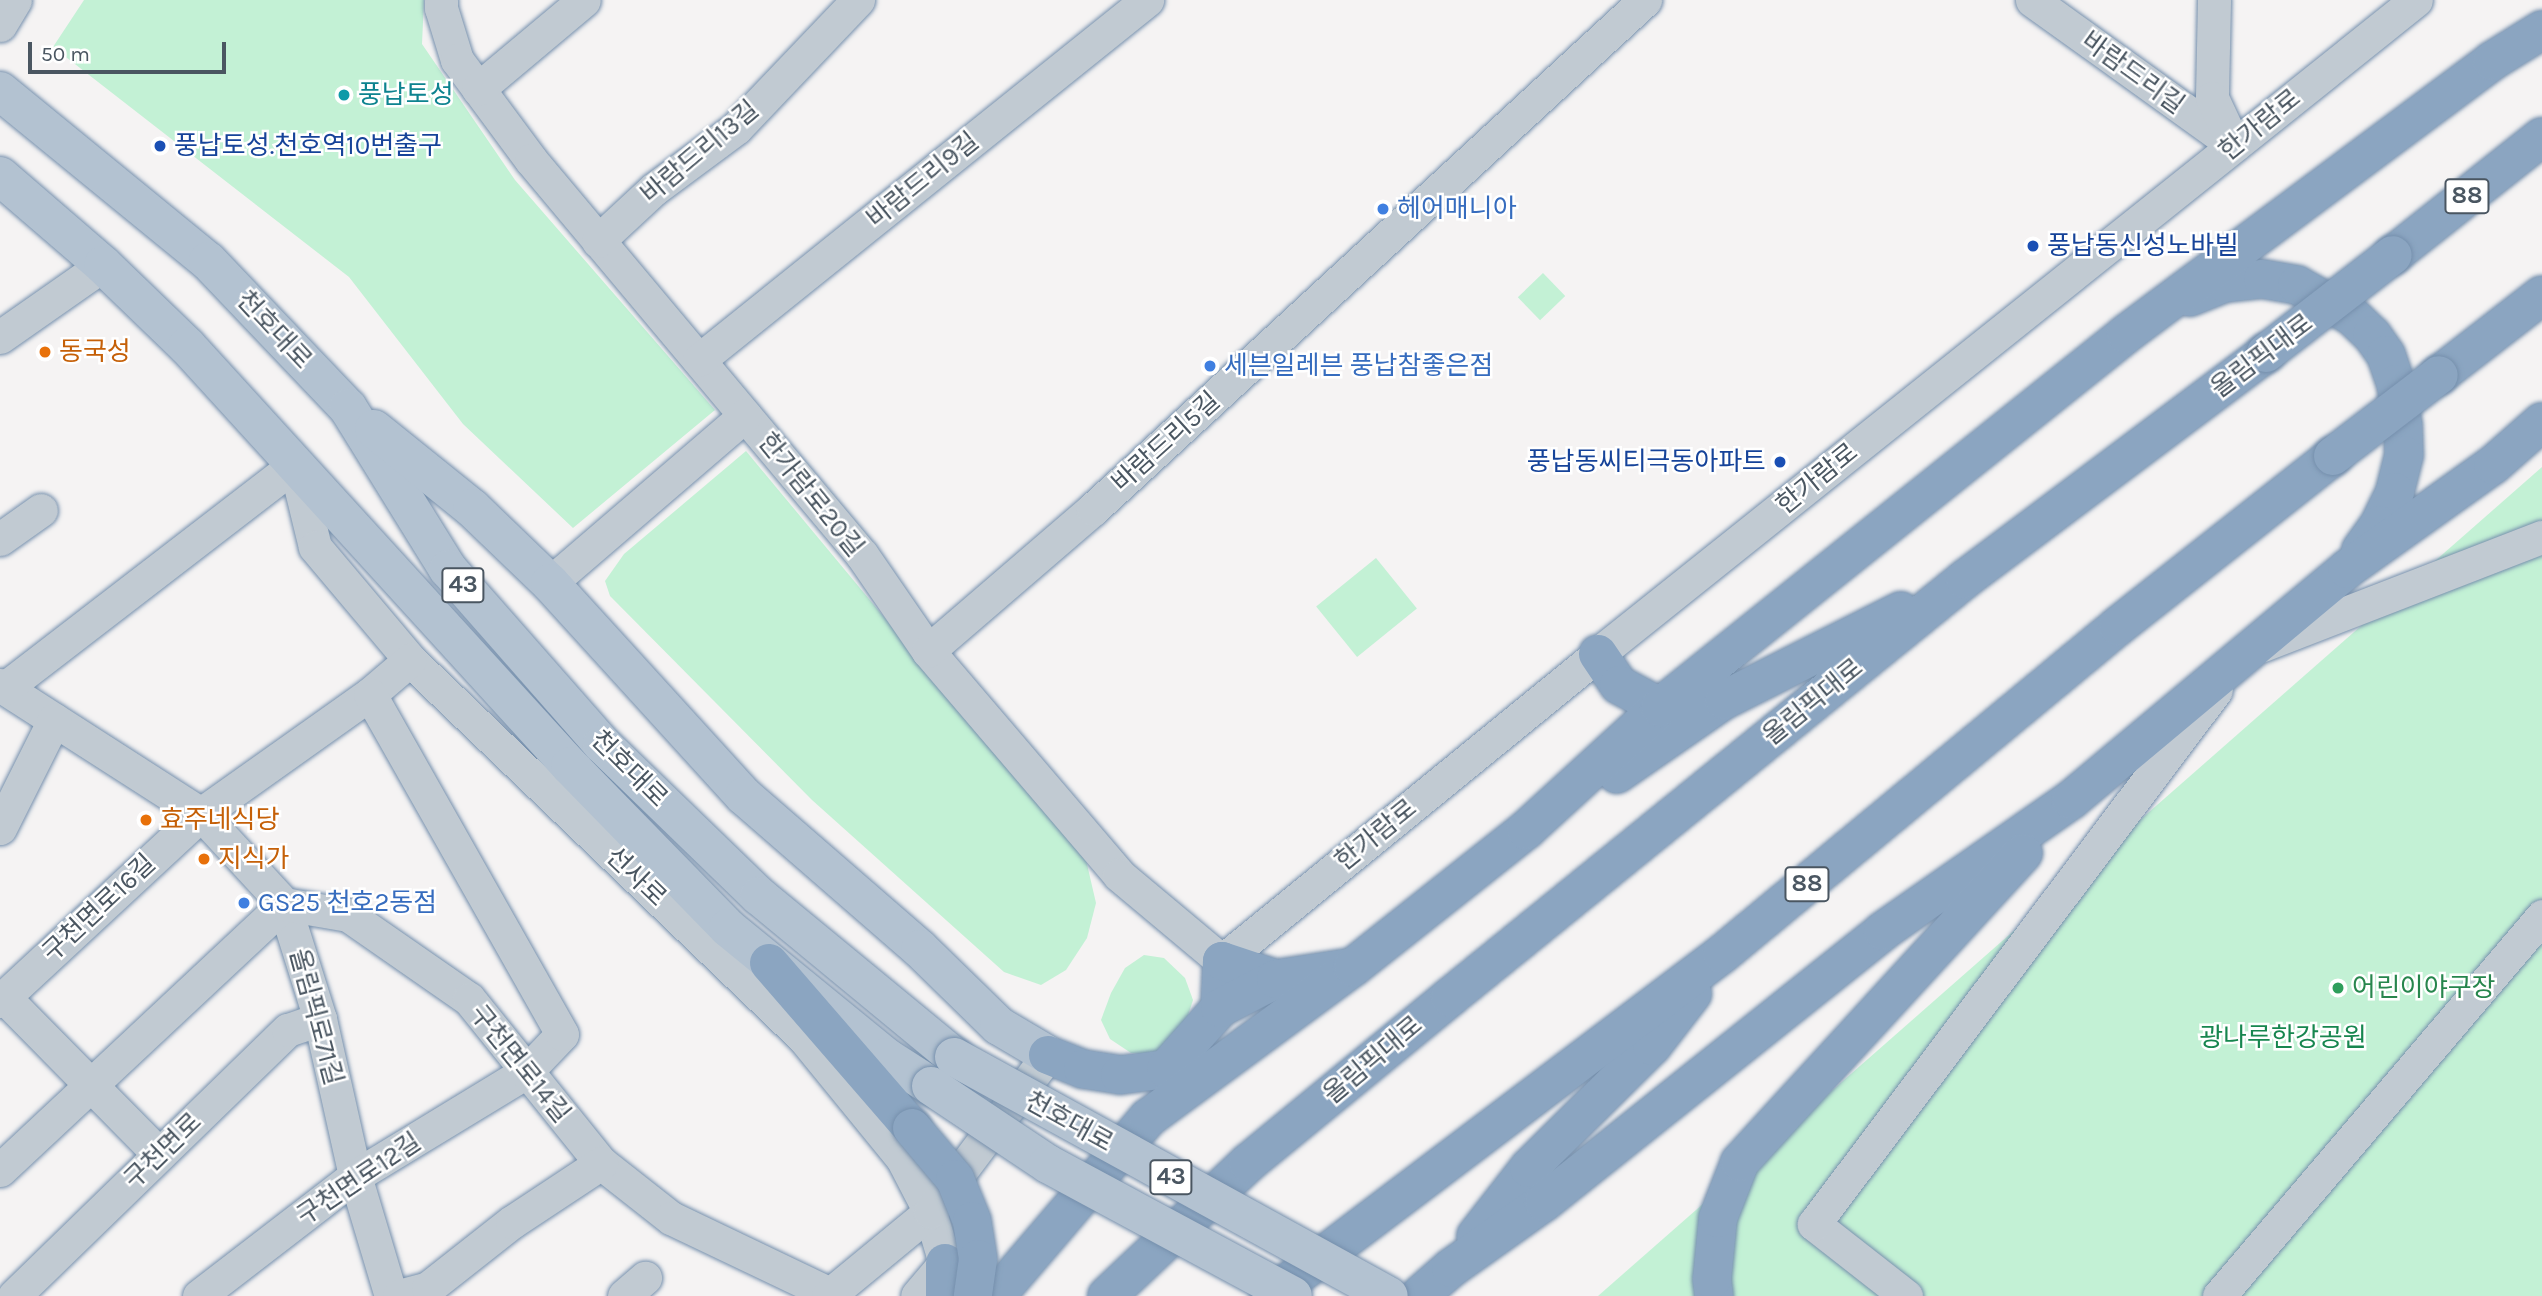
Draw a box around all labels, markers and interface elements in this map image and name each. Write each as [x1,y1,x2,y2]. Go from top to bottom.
street label: 바람드리길 [2075,25,2191,121]
scale bar [32,28,229,72]
text: 50 m [41,42,90,66]
place label: 풍납토성 [358,79,454,111]
street label: 한가람로 [2213,83,2307,167]
marker: 풍납토성 [336,87,352,103]
street label: 바람드리13길 [635,94,765,210]
street label: 바람드리9길 [861,125,985,235]
place label: 풍납토성.천호역10번출구 [174,130,442,162]
marker: 풍납토성.천호역10번출구 [152,138,168,154]
road number: 88 [2444,176,2490,216]
place label: 헤어매니아 [1397,193,1517,225]
marker: 헤어매니아 [1375,201,1391,217]
place label: 풍납동신성노바빌 [2047,230,2238,262]
marker: 풍납동신성노바빌 [2025,238,2041,254]
street label: 천호대로 [230,284,318,376]
street label: 올림픽대로 [2205,308,2319,404]
place label: 동국성 [59,336,131,368]
marker: 동국성 [37,344,53,360]
place label: 세븐일레븐 풍납참좋은점 [1224,350,1493,382]
marker: 세븐일레븐 풍납참좋은점 [1202,358,1218,374]
street label: 바람드리5길 [1106,385,1226,499]
street label: 한가람로20길 [752,427,870,563]
street label: 한가람로 [1770,437,1864,521]
place label: 풍납동씨티극동아파트 [1527,446,1766,478]
marker: 풍납동씨티극동아파트 [1772,454,1788,470]
road number: 43 [440,564,486,606]
street label: 올림픽대로 [1757,652,1869,752]
street label: 천호대로 [584,724,674,814]
street label: 한가람로 [1329,793,1423,877]
place label: 효주네식당 [160,804,280,836]
marker: 효주네식당 [138,812,154,828]
street label: 선사로 [599,841,673,913]
place label: 지식가 [218,843,290,875]
street label: 구천면로16길 [36,848,162,968]
marker: 지식가 [196,851,212,867]
road number: 88 [1784,864,1830,904]
place label: GS25 천호2동점 [258,887,437,919]
marker: GS25 천호2동점 [236,895,252,911]
street label: 올림픽로71길 [283,945,349,1089]
place label: 어린이야구장 [2352,972,2496,1004]
marker: 어린이야구장 [2330,980,2346,996]
street label: 구천면로14길 [463,999,577,1129]
street label: 올림픽대로 [1317,1010,1429,1110]
park label: 광나루한강공원 [2199,1022,2367,1054]
street label: 천호대로 [1020,1085,1118,1159]
street label: 구천면로 [118,1107,208,1195]
street label: 구천면로12길 [291,1126,427,1232]
road number: 43 [1148,1156,1194,1198]

